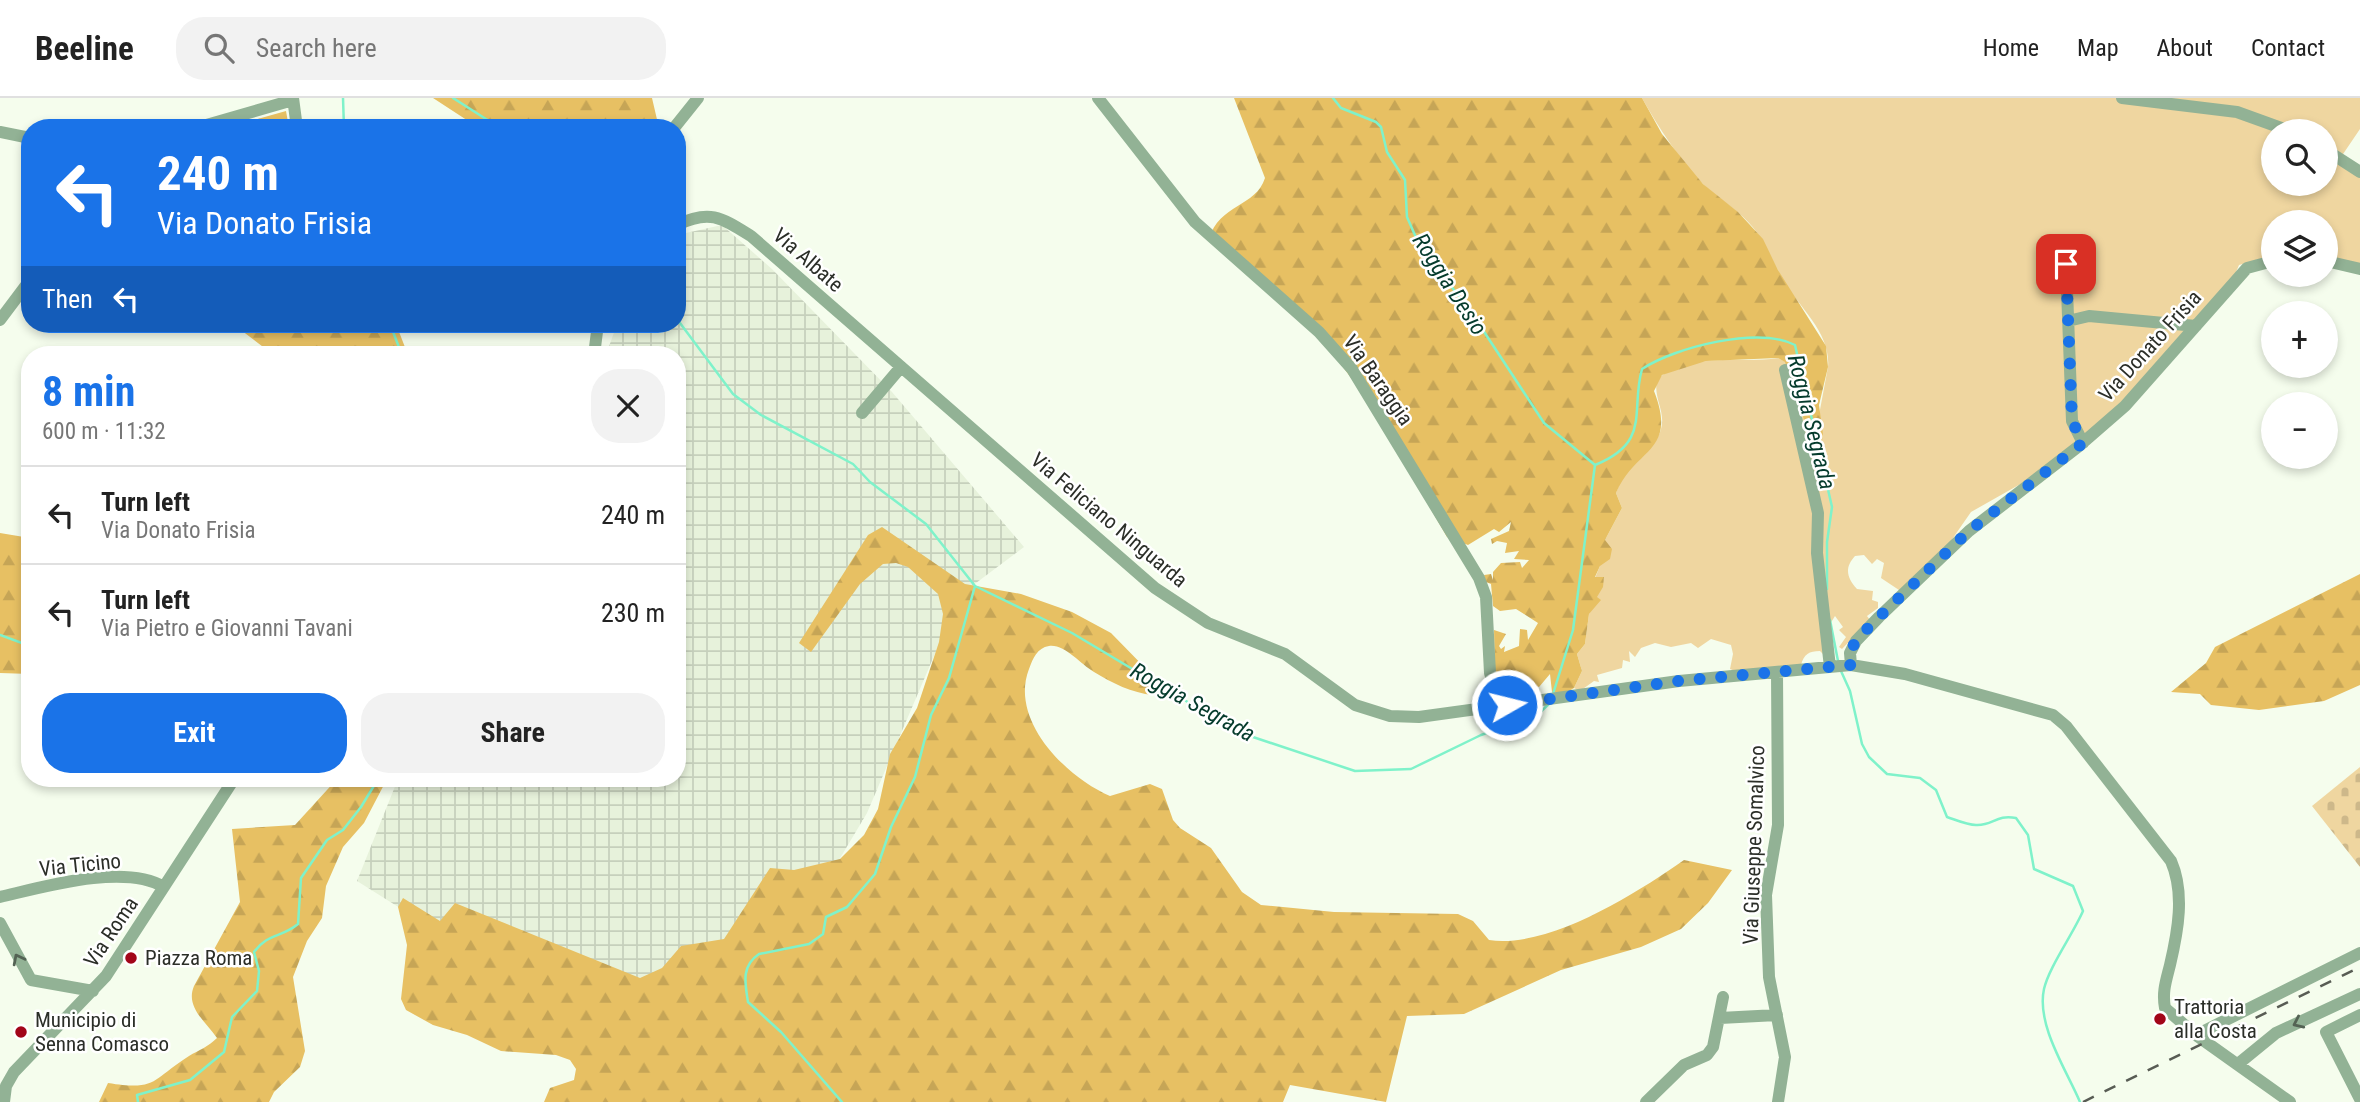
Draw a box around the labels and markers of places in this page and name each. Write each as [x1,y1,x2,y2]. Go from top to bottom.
pin [2036,234,2096,294]
place label: Piazza Roma [145,946,252,970]
marker: Piazza Roma [123,950,139,966]
place label: Trattoria alla Costa [2174,995,2257,1043]
place label: Municipio di Senna Comasco [35,1008,169,1056]
marker: Trattoria alla Costa [2152,1011,2168,1027]
marker: Municipio di Senna Comasco [13,1024,29,1040]

